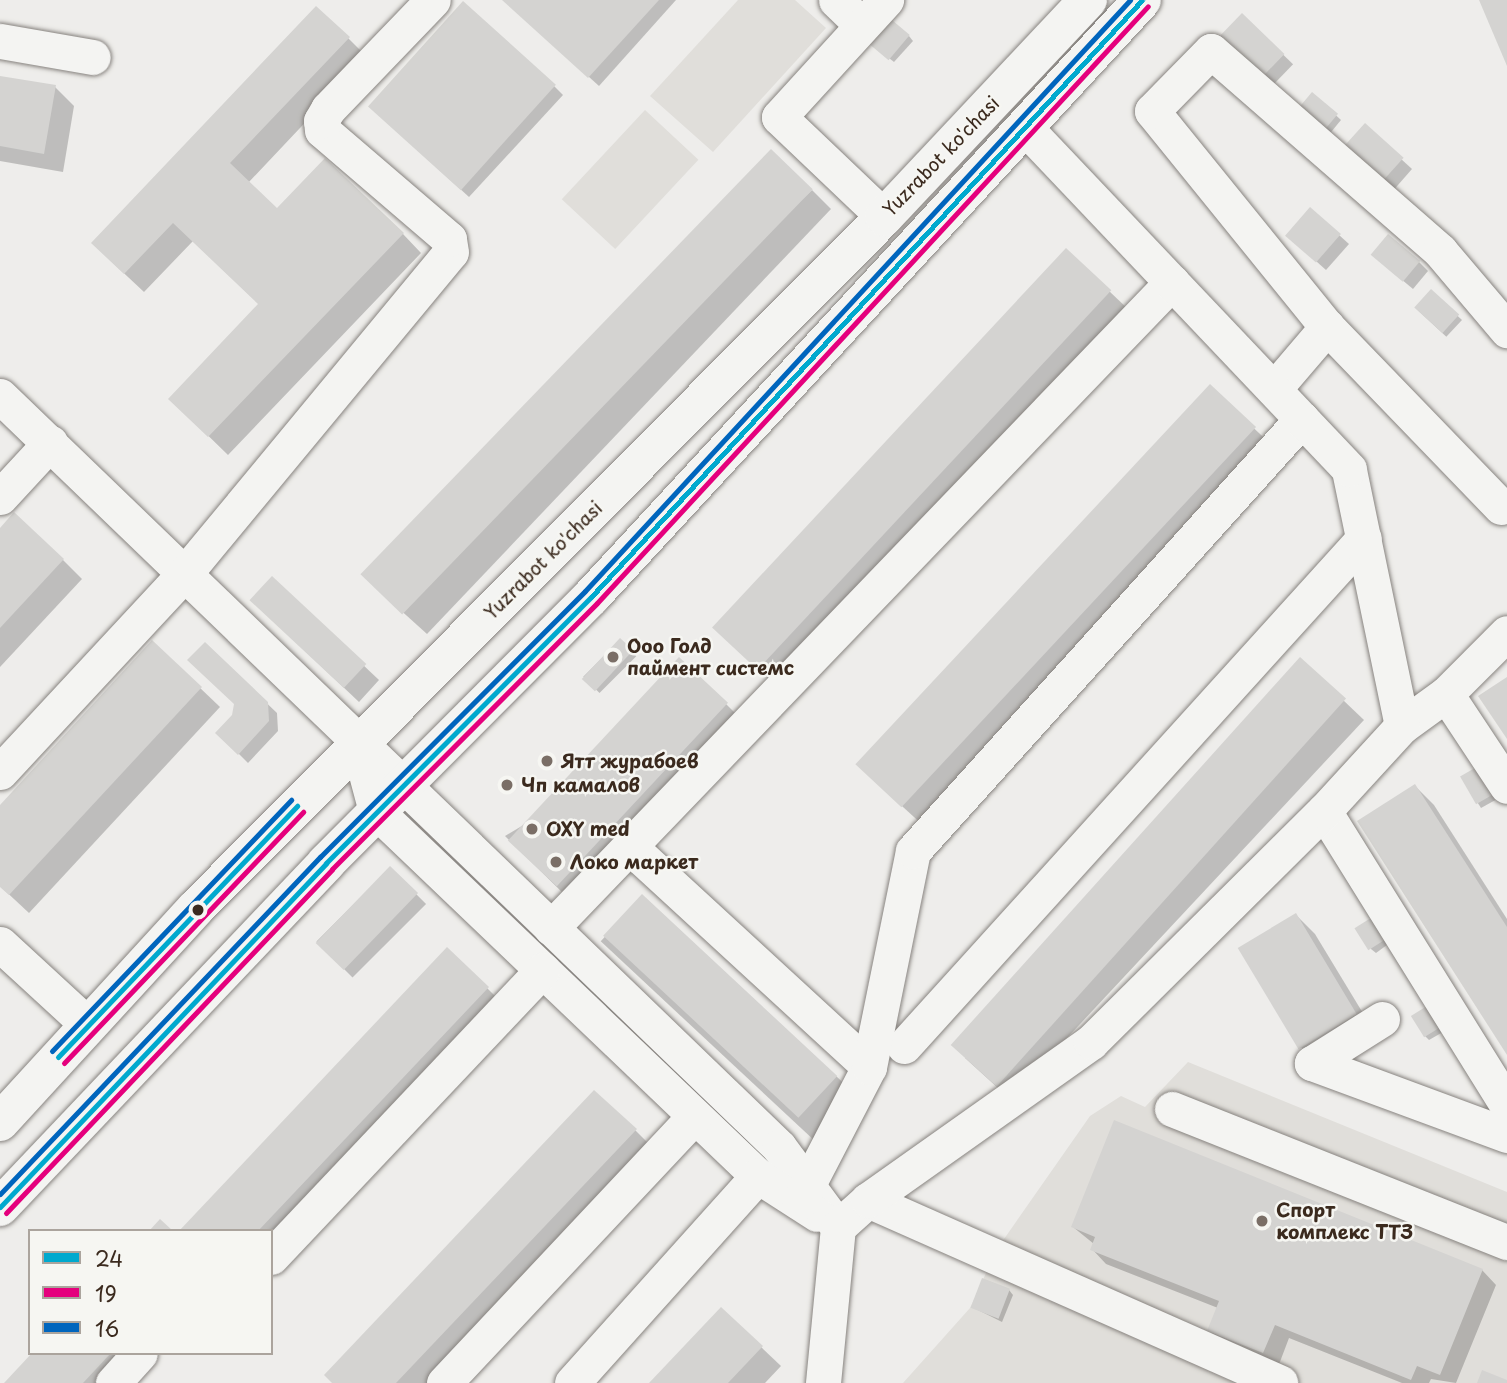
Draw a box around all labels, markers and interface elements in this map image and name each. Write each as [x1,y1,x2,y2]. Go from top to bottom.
street label: Yuzrabot ko'chasi [878,91,1004,221]
street label: Yuzrabot ko'chasi [479,496,607,624]
place label: Ооо Голд паймент системс [627,635,796,679]
marker: Ооо Голд паймент системс [605,649,621,665]
place label: Ятт журабоев [561,750,699,772]
marker: Ятт журабоев [539,753,555,769]
place label: Чп камалов [521,774,640,796]
marker: Чп камалов [499,777,515,793]
place label: OXY med [546,818,631,840]
marker: OXY med [524,821,540,837]
place label: Локо маркет [570,851,698,873]
marker: Локо маркет [548,854,564,870]
unlabelled marker [191,903,205,917]
place label: Спорт комплекс ТТЗ [1276,1199,1415,1243]
marker: Спорт комплекс ТТЗ [1254,1213,1270,1229]
legend [28,1229,273,1355]
text: 24 [95,1242,123,1274]
text: 19 [95,1277,117,1309]
text: 16 [95,1312,119,1344]

